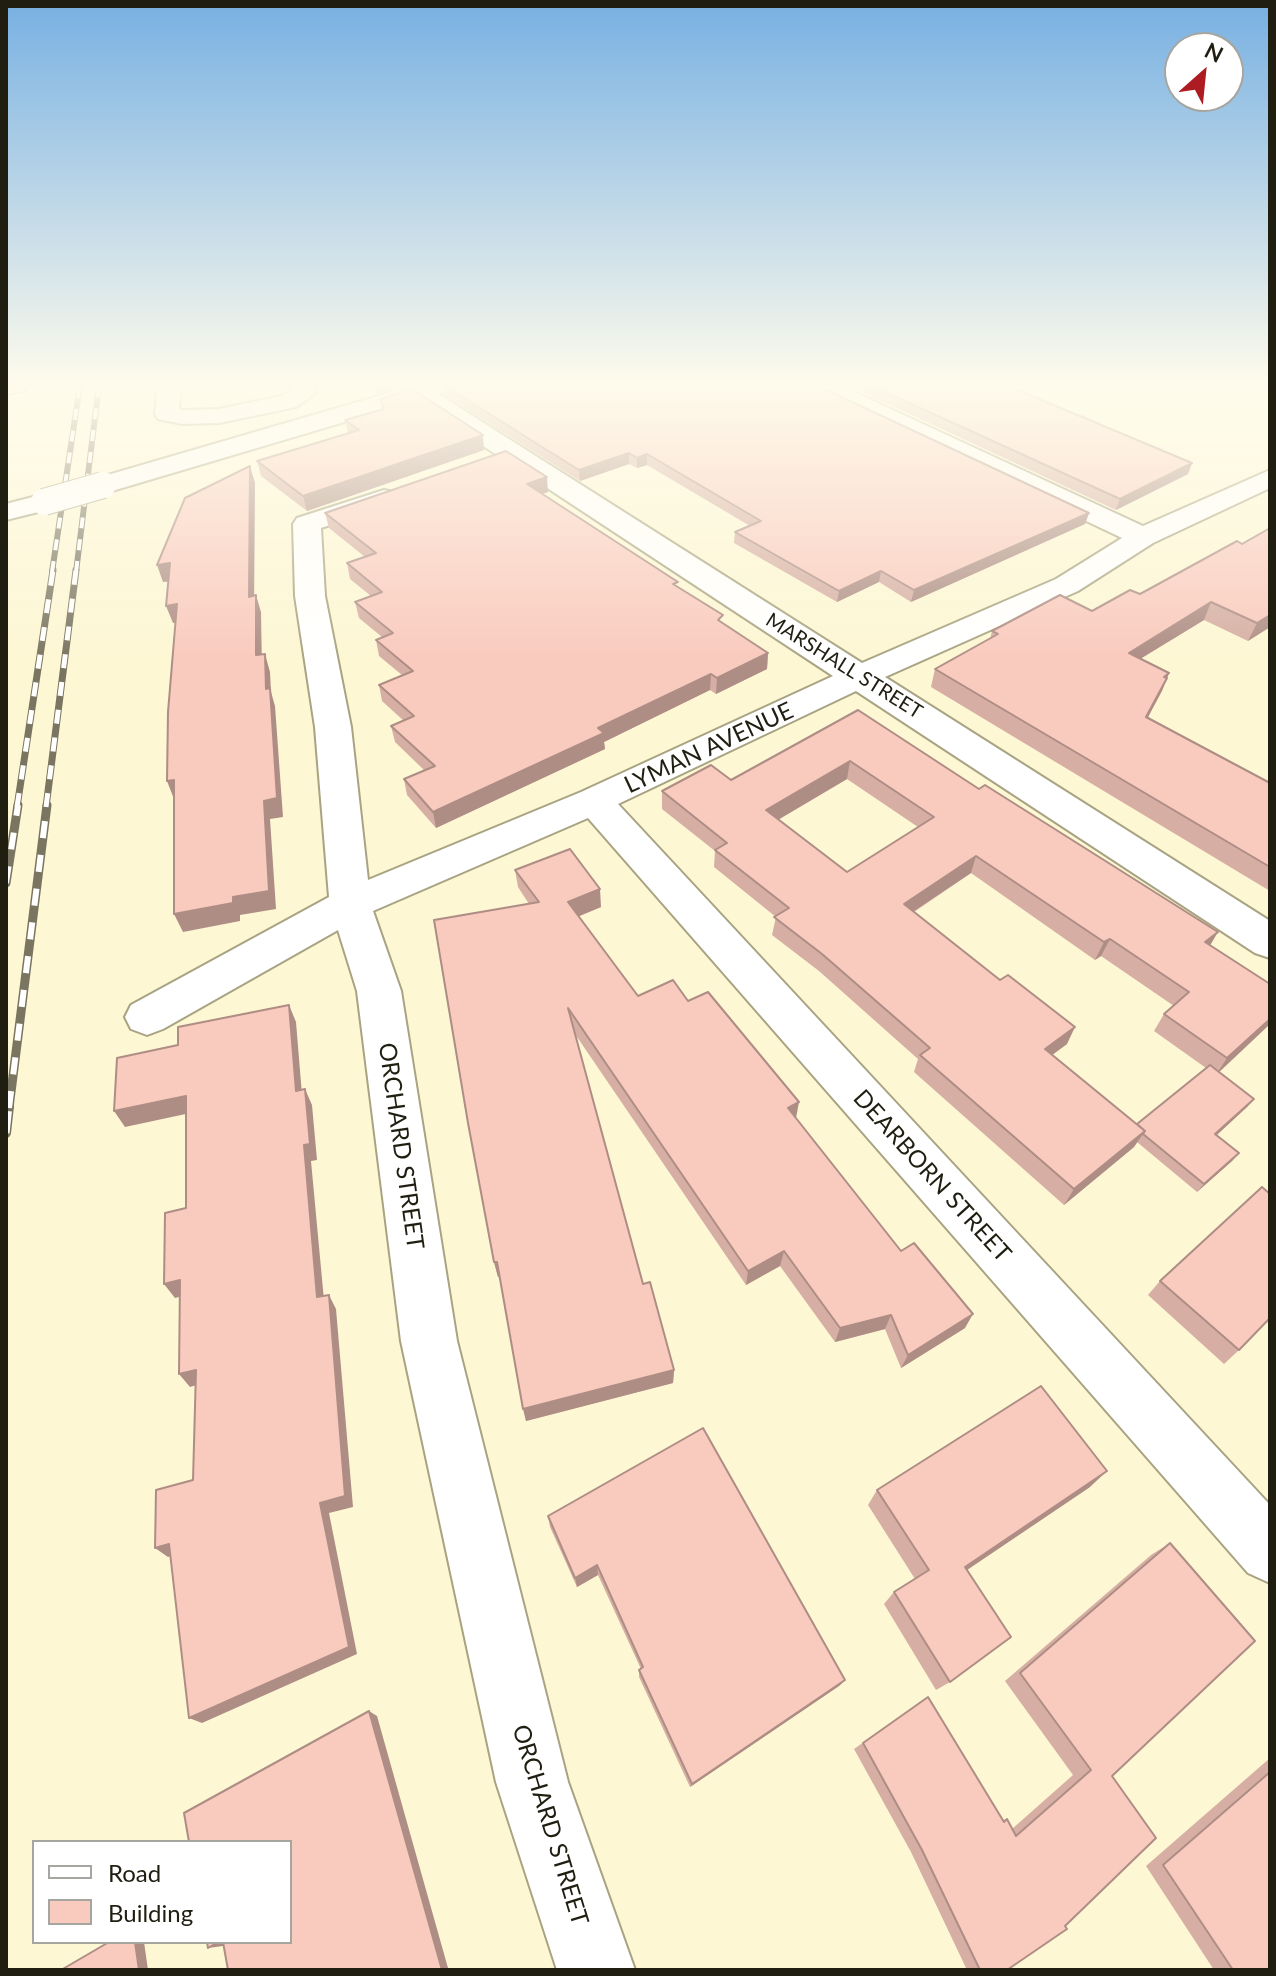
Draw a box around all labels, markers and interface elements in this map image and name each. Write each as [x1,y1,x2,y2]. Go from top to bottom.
north arrow [1164,32,1244,112]
text: N [1201,36,1228,68]
street label: MARSHALL STREET [761,608,927,724]
street label: LYMAN AVENUE [620,696,798,800]
street label: ORCHARD STREET [372,1041,430,1251]
street label: DEARBORN STREET [847,1084,1017,1268]
street label: ORCHARD STREET [506,1721,594,1929]
legend [32,1840,292,1944]
text: Road [108,1858,161,1887]
text: Building [108,1898,193,1927]

